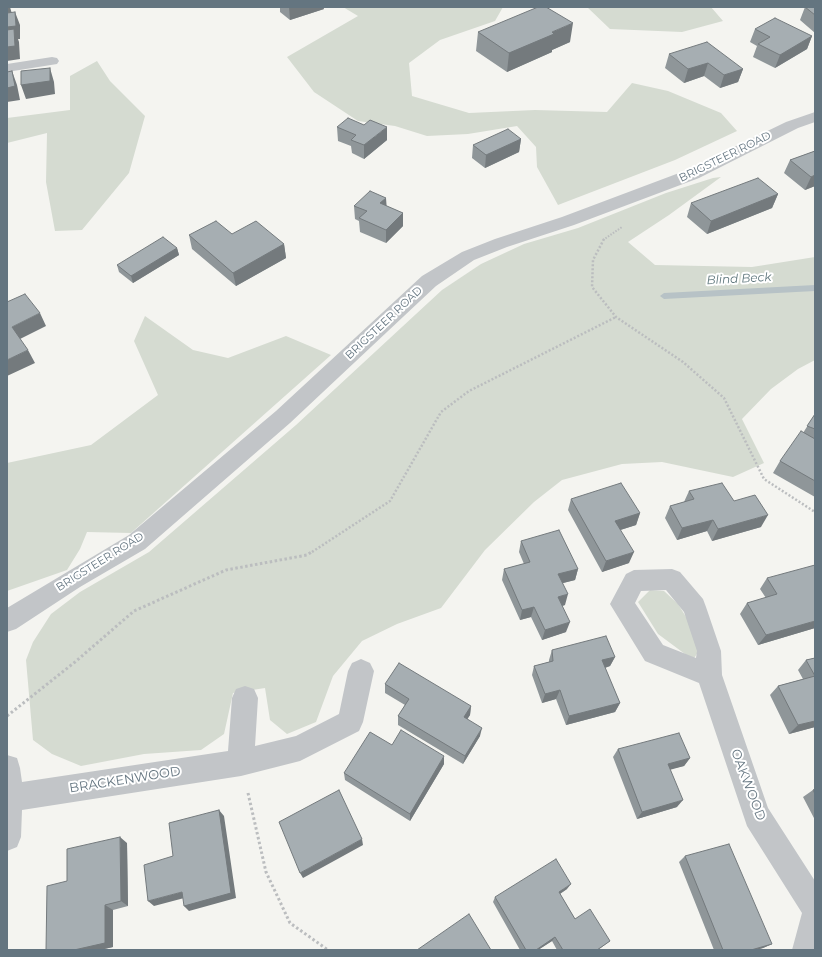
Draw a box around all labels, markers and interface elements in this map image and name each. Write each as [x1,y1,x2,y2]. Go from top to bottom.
street label: BRIGSTEER ROAD [677,129,773,185]
water label: Blind Beck [706,270,772,288]
street label: BRIGSTEER ROAD [343,284,425,362]
street label: BRIGSTEER ROAD [54,530,146,594]
street label: OAKWOOD [727,747,769,823]
street label: BRACKENWOOD [68,763,182,797]

